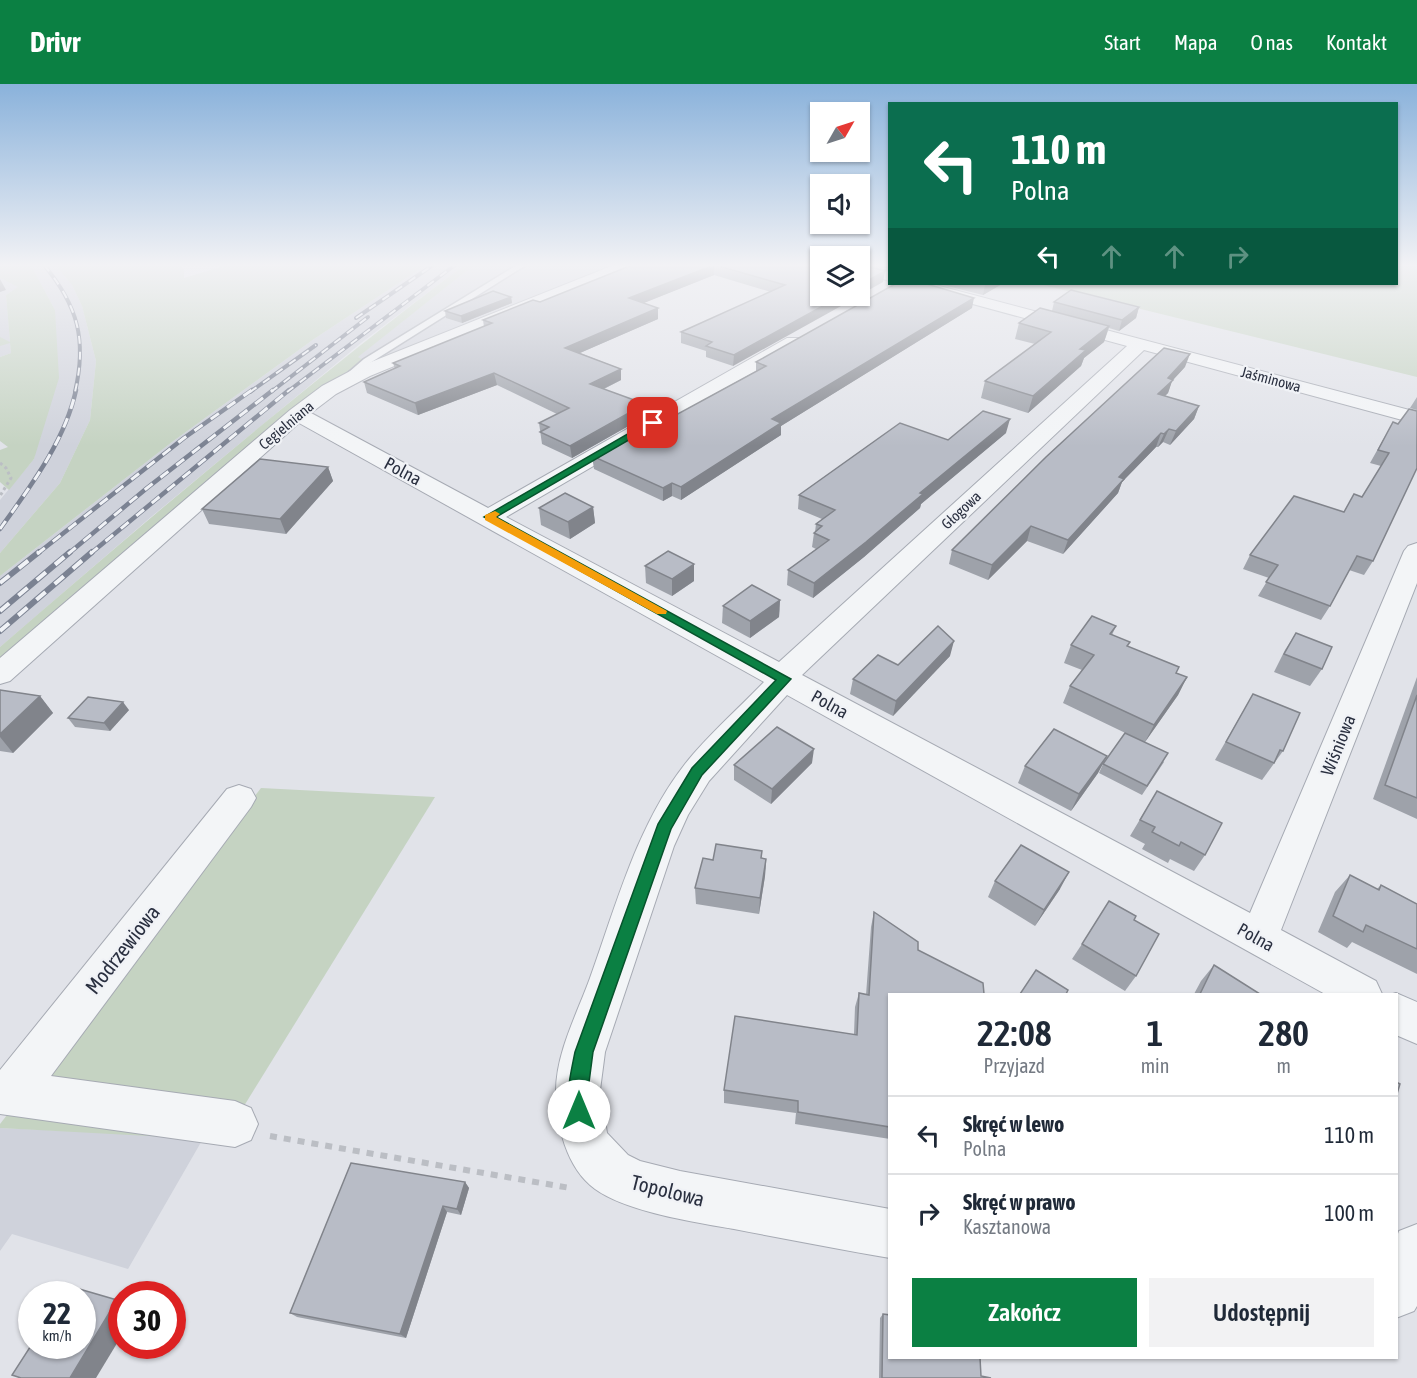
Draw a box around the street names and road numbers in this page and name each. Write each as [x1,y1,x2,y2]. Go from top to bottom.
street label: Jaśminowa [1239,363,1303,395]
street label: Cegielniana [255,397,317,453]
street label: Polna [381,453,425,489]
street label: Głogowa [938,488,984,532]
street label: Polna [808,685,852,723]
street label: Wiśniowa [1316,712,1360,778]
street label: Modrzewiowa [80,900,164,998]
street label: Polna [1234,918,1278,956]
street label: Topolowa [629,1169,707,1211]

